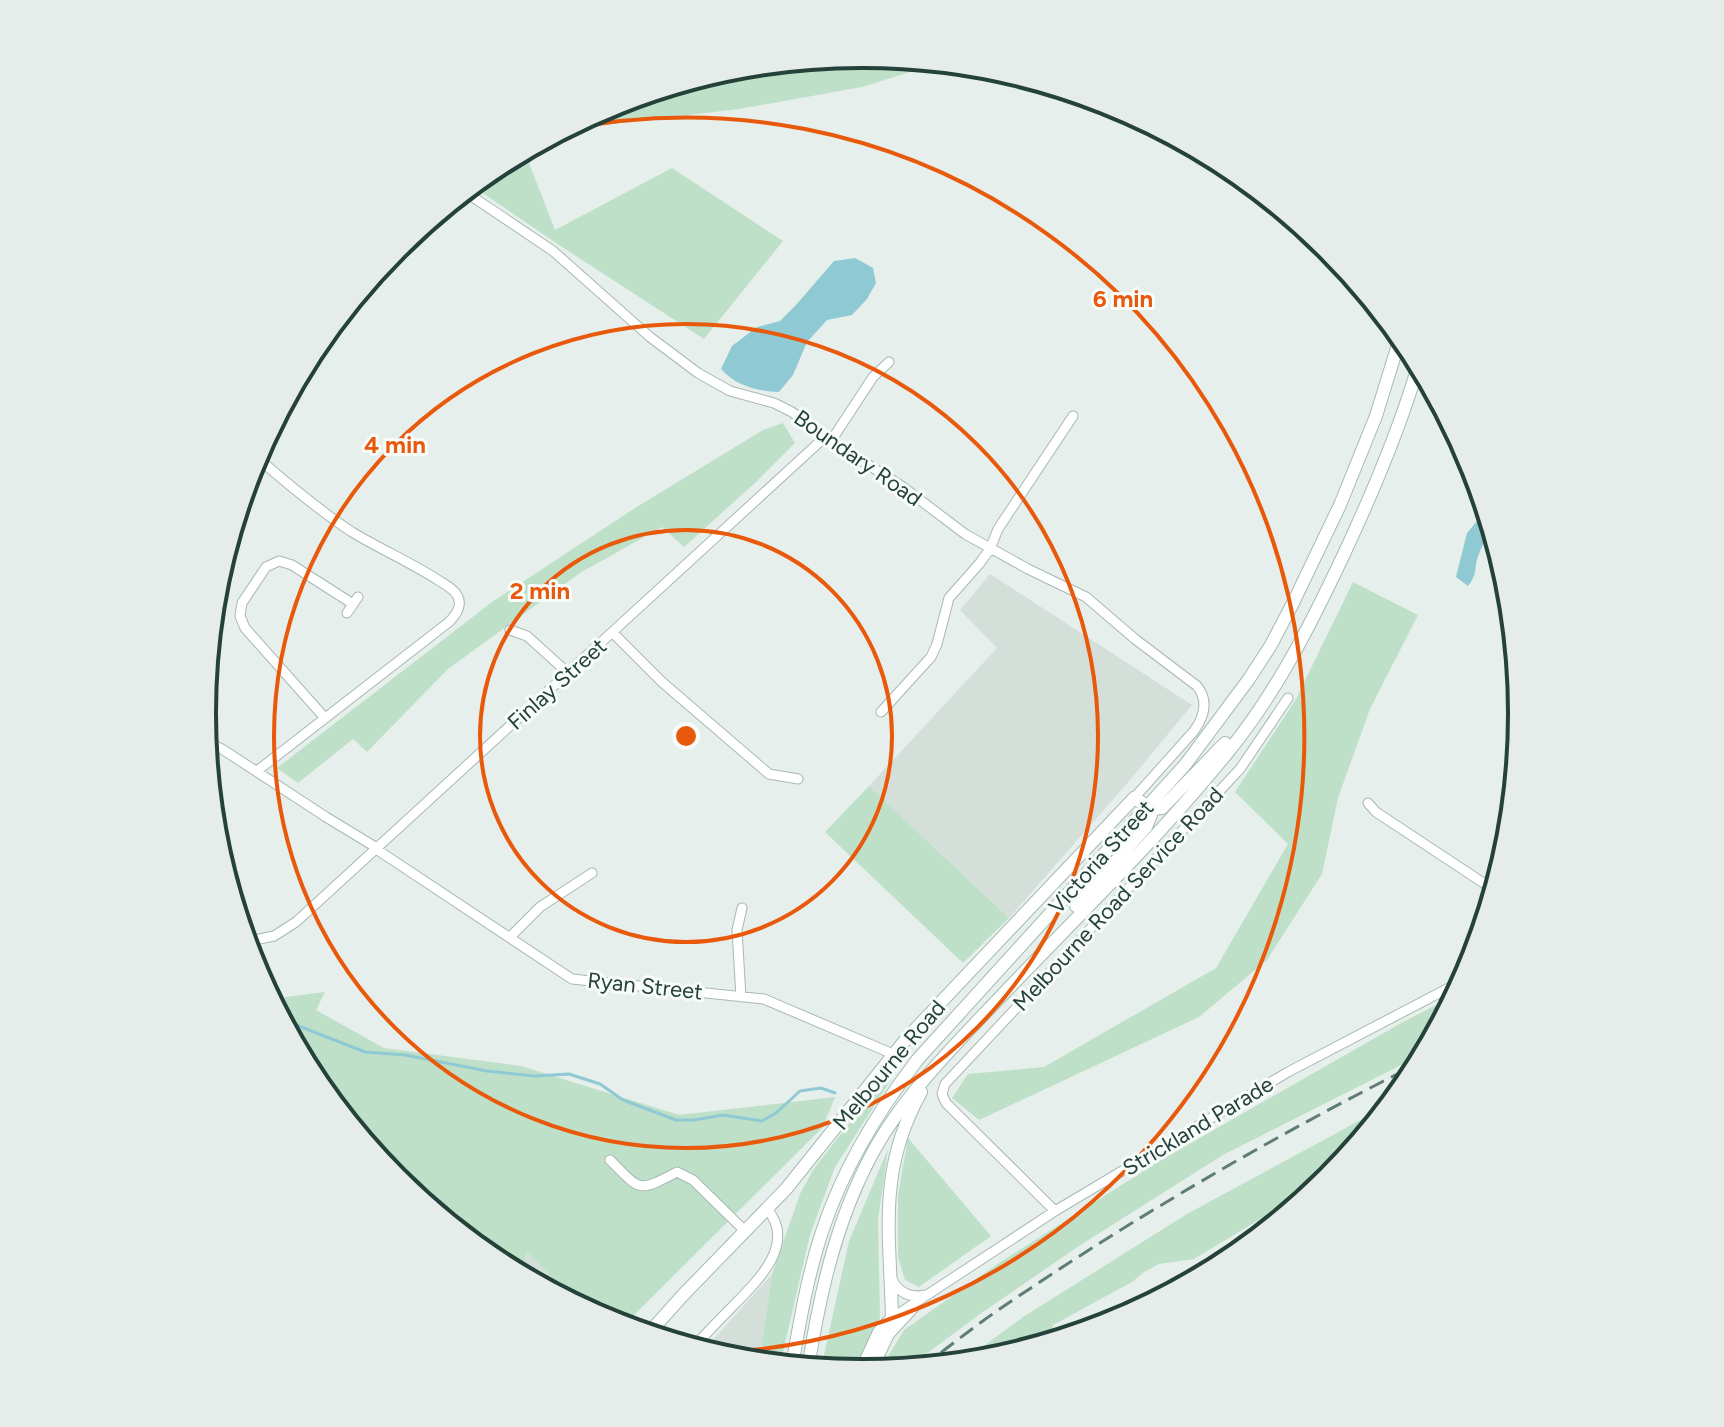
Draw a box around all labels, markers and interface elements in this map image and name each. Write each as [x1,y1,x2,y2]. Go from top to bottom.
text: 6 min [1093,284,1153,313]
street label: Boundary Road [789,404,927,512]
text: 4 min [364,430,426,459]
text: 2 min [510,576,570,605]
street label: Finlay Street [502,633,612,735]
centre of rings [672,722,700,750]
street label: Melbourne Road Service Road [1007,782,1229,1016]
street label: Victoria Street [1043,794,1159,920]
street label: Ryan Street [586,967,704,1005]
street label: Melbourne Road [827,995,951,1135]
street label: Strickland Parade [1118,1070,1278,1182]

